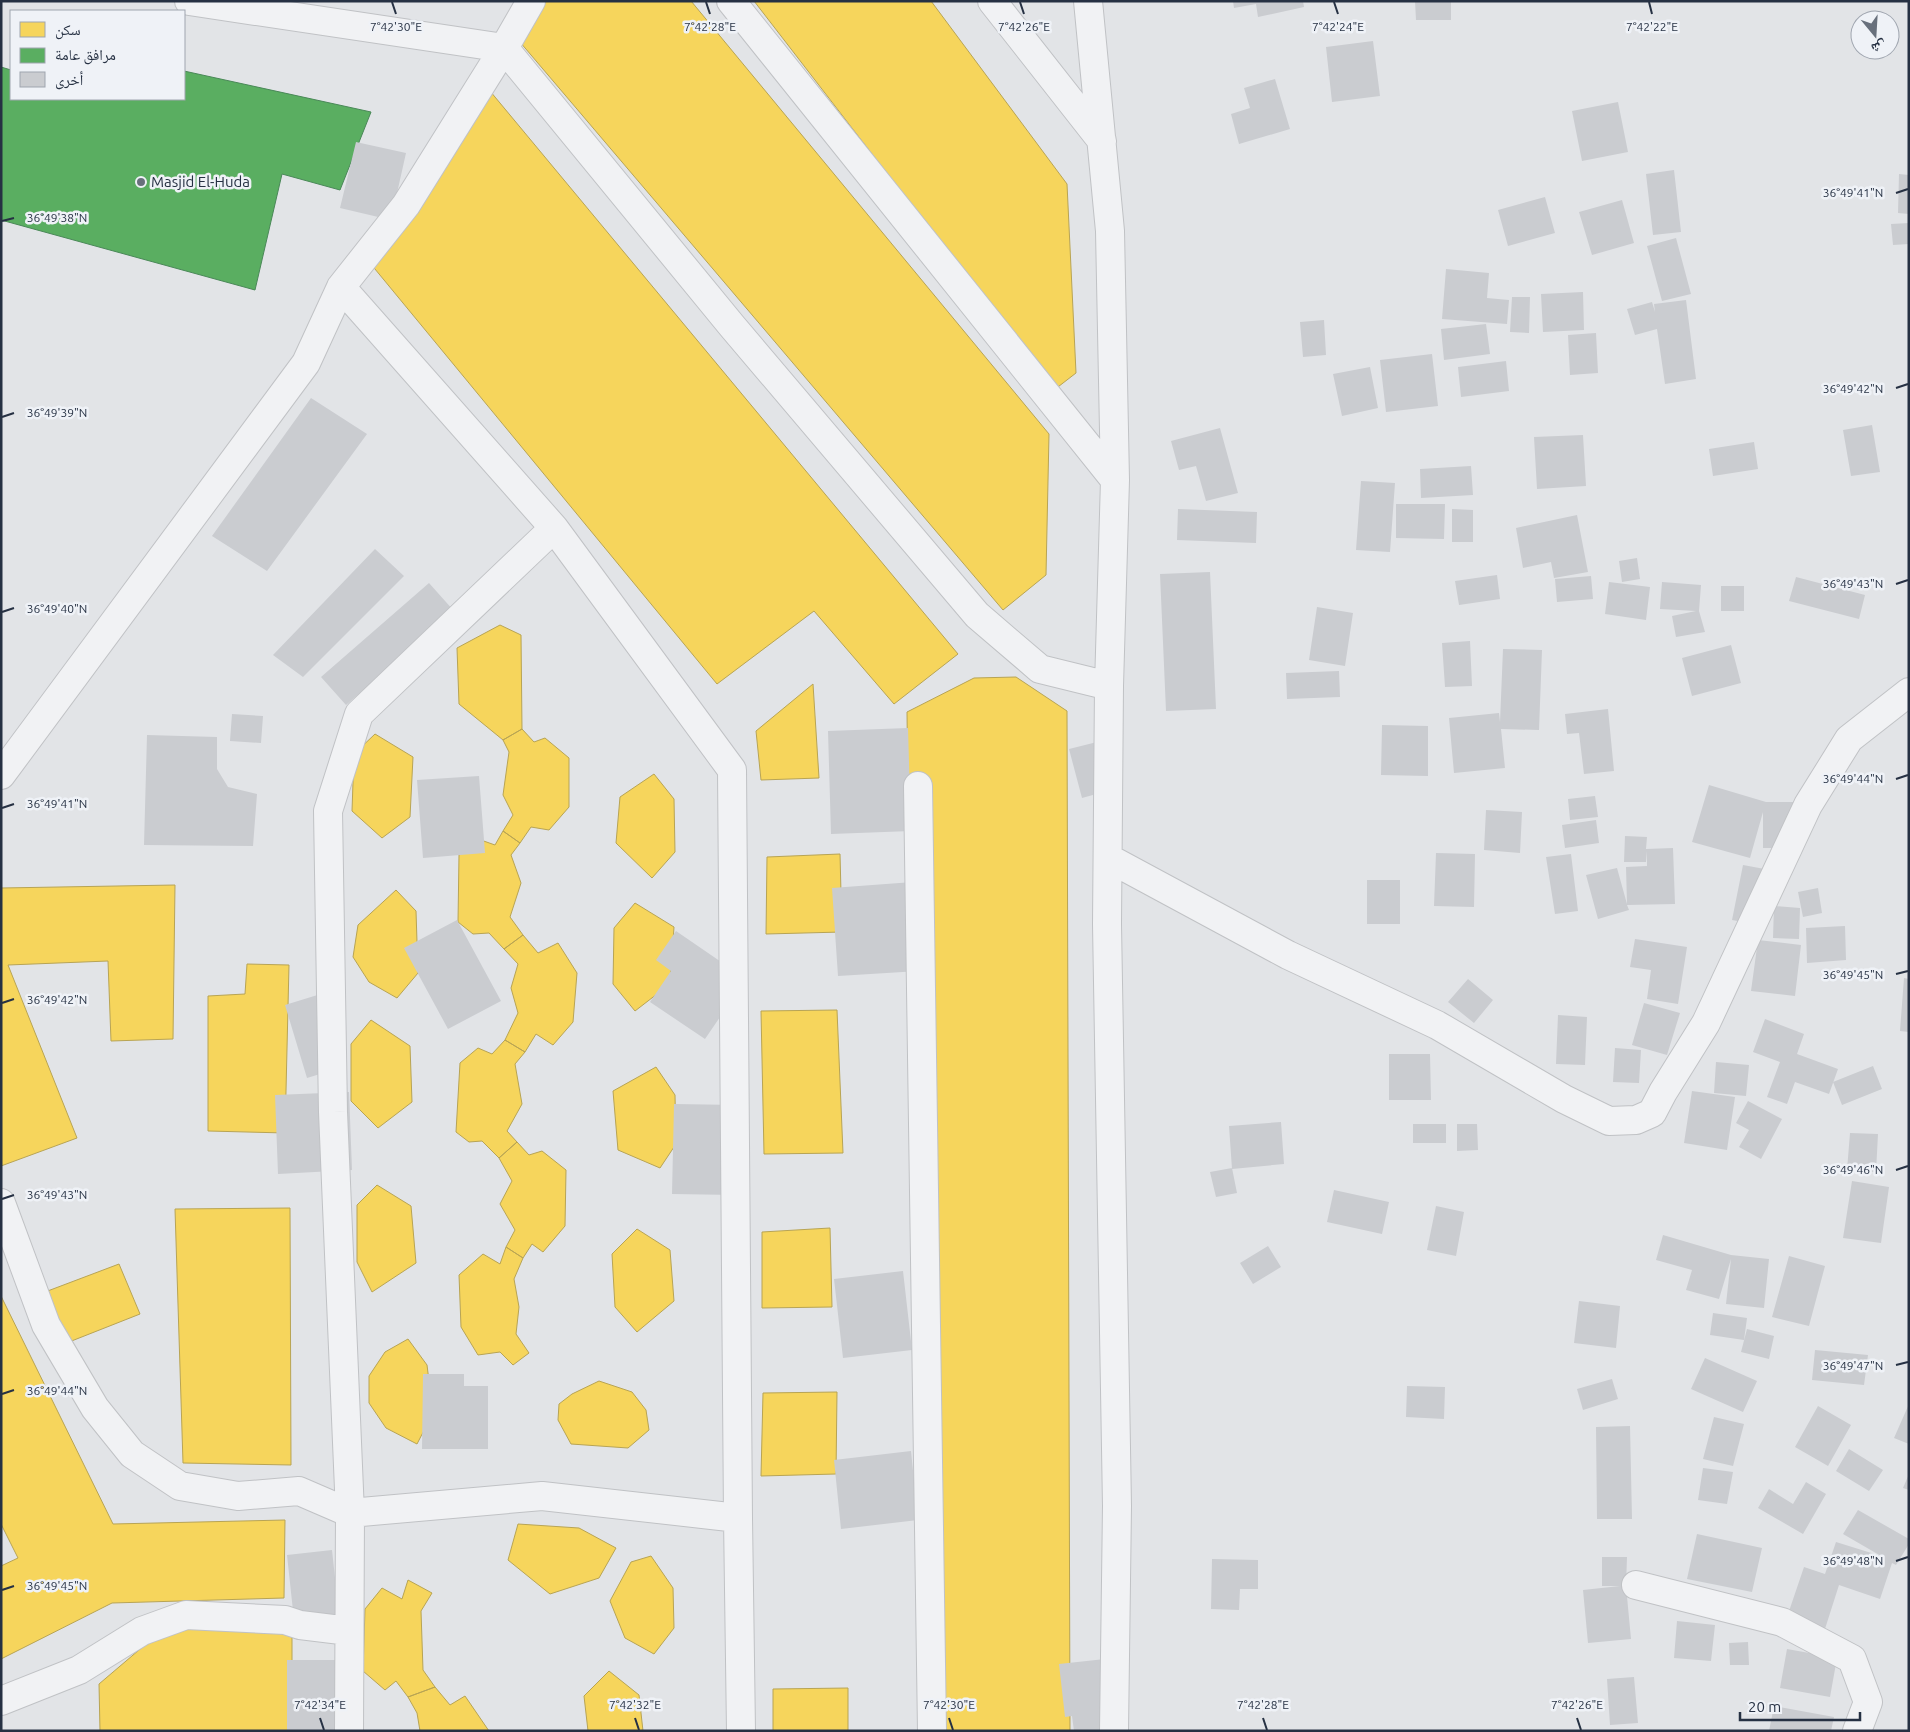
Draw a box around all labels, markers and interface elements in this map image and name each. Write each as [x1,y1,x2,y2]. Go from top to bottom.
legend [10,10,185,100]
north arrow [1850,10,1900,60]
text: 7°42'30"E [370,20,422,33]
text: 7°42'28"E [684,20,736,33]
text: 7°42'26"E [998,20,1050,33]
text: 7°42'24"E [1312,20,1364,33]
text: 7°42'22"E [1626,20,1678,33]
text: سكن [55,21,81,40]
text: ش [1869,37,1889,57]
text: مرافق عامة [55,46,116,65]
text: أخرى [55,71,84,90]
place label: Masjid El-Huda [151,173,250,190]
marker: Masjid El-Huda [135,176,147,188]
text: 36°49'41"N [1823,186,1883,199]
text: 36°49'38"N [27,211,87,224]
text: 36°49'42"N [1823,382,1883,395]
text: 36°49'39"N [27,406,87,419]
text: 36°49'43"N [1823,577,1883,590]
text: 36°49'40"N [27,602,87,615]
text: 36°49'44"N [1823,772,1883,785]
text: 36°49'41"N [27,797,87,810]
text: 36°49'45"N [1823,968,1883,981]
text: 36°49'42"N [27,993,87,1006]
text: 36°49'46"N [1823,1163,1883,1176]
text: 36°49'43"N [27,1188,87,1201]
text: 36°49'47"N [1823,1359,1883,1372]
text: 36°49'44"N [27,1384,87,1397]
text: 36°49'48"N [1823,1554,1883,1567]
text: 36°49'45"N [27,1579,87,1592]
scale bar [1740,1690,1860,1722]
text: 7°42'34"E [294,1698,346,1711]
text: 7°42'32"E [609,1698,661,1711]
text: 7°42'30"E [923,1698,975,1711]
text: 7°42'28"E [1237,1698,1289,1711]
text: 7°42'26"E [1551,1698,1603,1711]
text: 20 m [1748,1698,1781,1715]

